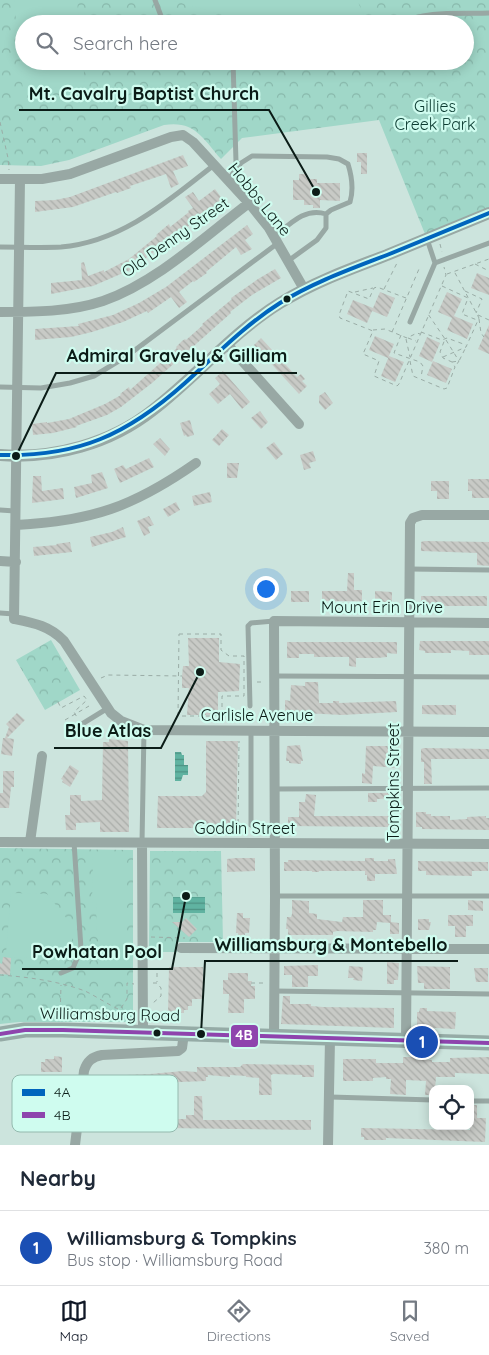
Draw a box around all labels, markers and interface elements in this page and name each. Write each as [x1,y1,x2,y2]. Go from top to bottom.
search box [15,15,474,70]
icon: search [33,29,61,57]
text: Search here [73,31,178,55]
callout: Mt. Cavalry Baptist Church [19,77,269,110]
text: Mt. Cavalry Baptist Church [29,82,259,105]
park label: Gillies Creek Park [394,96,476,134]
street label: Hobbs Lane [224,158,296,240]
street label: Old Denny Street [118,193,232,281]
unlabelled marker [282,294,292,304]
callout: Admiral Gravely & Gilliam [56,340,297,373]
text: Admiral Gravely & Gilliam [67,344,287,367]
your location [253,576,279,602]
street label: Mount Erin Drive [321,597,443,617]
street label: Carlisle Avenue [201,705,313,725]
callout: Blue Atlas [54,715,161,748]
text: Blue Atlas [65,719,151,742]
street label: Tompkins Street [383,723,403,841]
street label: Goddin Street [195,818,295,838]
callout: Williamsburg & Montebello [205,928,458,961]
text: Williamsburg & Montebello [215,933,447,956]
callout: Powhatan Pool [22,936,172,969]
text: Powhatan Pool [32,940,162,963]
street label: Williamsburg Road [40,1003,180,1025]
pin: 1 [406,1023,438,1061]
line badge: 4B [230,1024,259,1048]
text: 4B [235,1026,253,1044]
unlabelled marker [152,1028,162,1038]
legend [12,1075,178,1132]
text: 4A [54,1083,70,1101]
map controls [429,1085,474,1130]
button: locate [429,1085,474,1130]
text: 4B [54,1106,71,1124]
text: Nearby [20,1165,96,1191]
text: Williamsburg & Tompkins [67,1226,297,1250]
text: 1 [33,1238,39,1258]
text: 380 m [423,1238,469,1258]
text: Bus stop · Williamsburg Road [67,1250,283,1270]
tab: Map [59,1297,88,1345]
tab: Directions [207,1297,271,1345]
tab: Saved [390,1297,430,1345]

